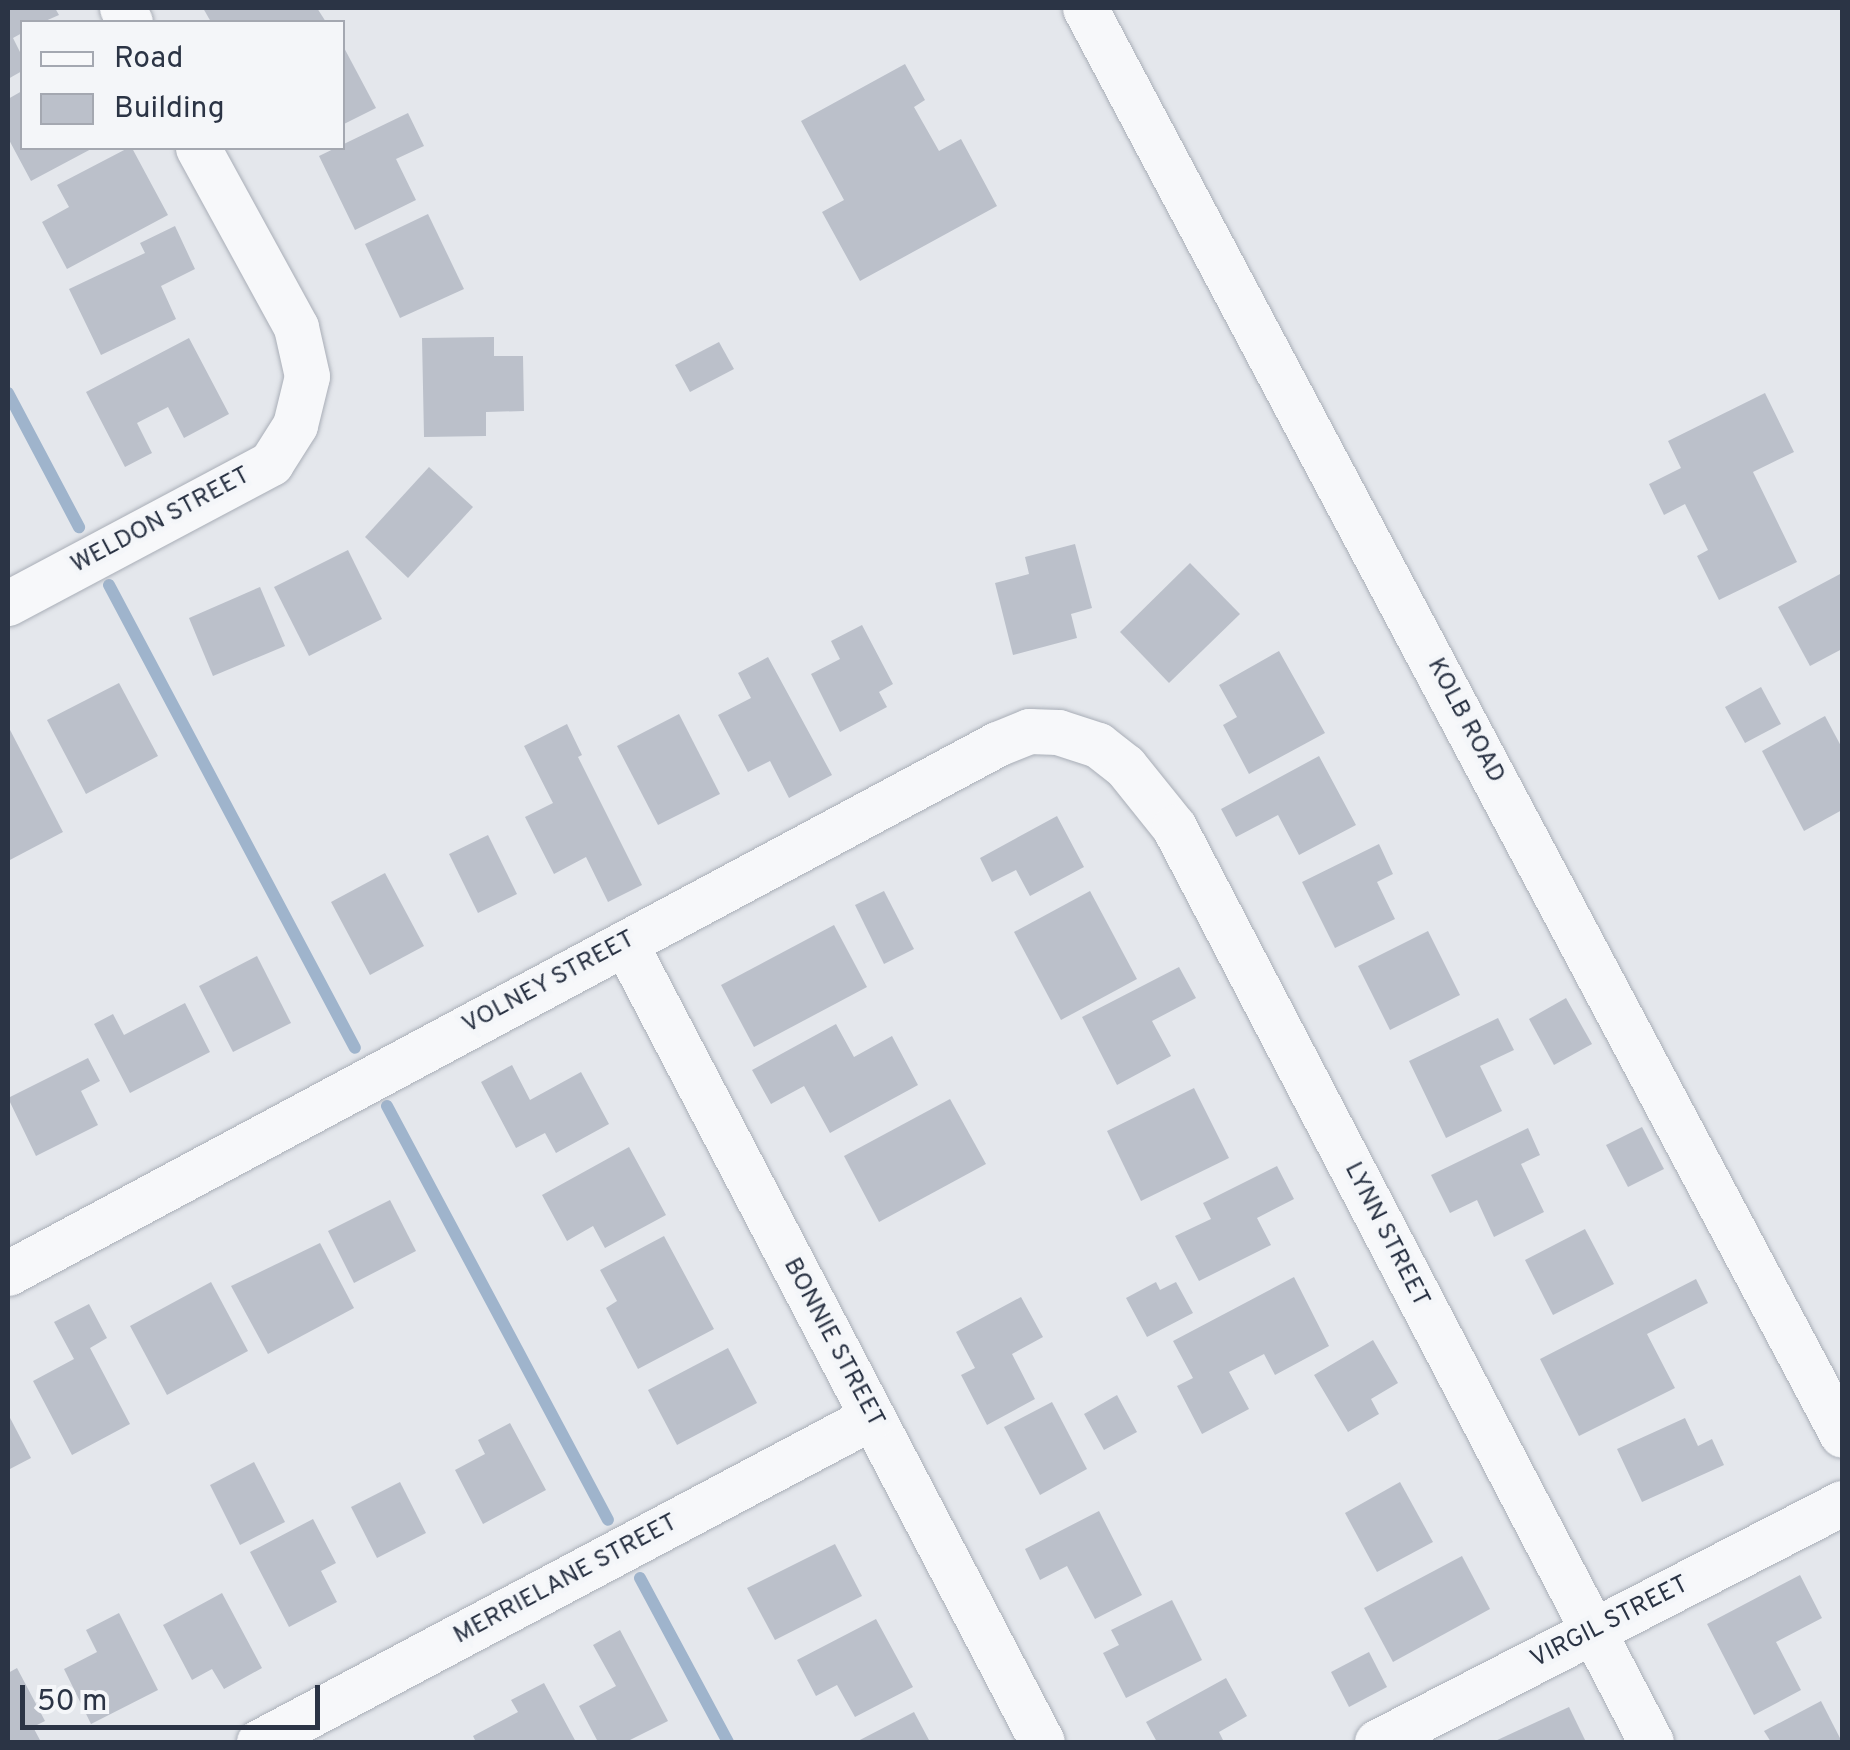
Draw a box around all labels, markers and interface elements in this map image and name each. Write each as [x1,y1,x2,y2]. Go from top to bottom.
legend [20,20,345,150]
text: Road [114,41,183,78]
text: Building [114,91,225,128]
street label: WELDON STREET [66,461,256,581]
street label: KOLB ROAD [1420,653,1510,789]
street label: VOLNEY STREET [457,925,641,1041]
street label: LYNN STREET [1337,1158,1435,1312]
street label: BONNIE STREET [776,1253,890,1433]
street label: MERRIELANE STREET [449,1508,683,1652]
street label: VIRGIL STREET [1526,1570,1694,1676]
scale bar [25,1665,325,1727]
text: 50 m [37,1684,107,1721]

